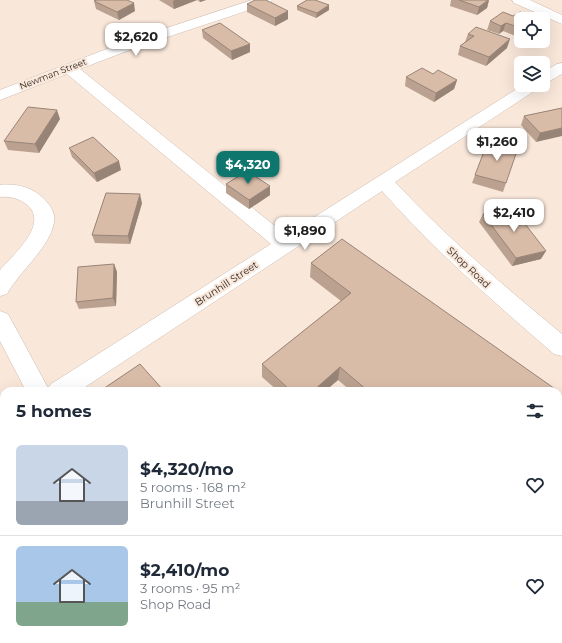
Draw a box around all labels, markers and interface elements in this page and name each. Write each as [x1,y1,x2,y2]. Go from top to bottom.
map controls [514,12,550,92]
button: locate [514,12,550,48]
pin: $2,620 [103,23,169,57]
text: $2,620 [114,28,158,44]
street label: Newman Street [18,56,88,91]
button: layers [514,56,550,92]
pin: $1,260 [464,128,530,162]
text: $1,260 [476,133,518,149]
pin: $4,320 [215,151,281,185]
text: $4,320 [225,156,271,172]
pin: $2,410 [481,199,547,233]
text: $2,410 [493,204,535,220]
pin: $1,890 [272,217,338,251]
text: $1,890 [284,222,326,238]
street label: Shop Road [444,244,493,291]
street label: Brunhill Street [192,258,260,309]
icon: filters [524,400,546,422]
text: 5 homes [16,401,92,421]
text: $4,320/mo [140,459,234,479]
icon: home [48,461,96,509]
icon: heart [524,474,546,496]
text: 5 rooms · 168 m² [140,479,246,495]
text: Brunhill Street [140,495,235,511]
text: $2,410/mo [140,560,229,580]
icon: home [48,562,96,610]
icon: heart [524,575,546,597]
text: 3 rooms · 95 m² [140,580,240,596]
text: Shop Road [140,596,211,612]

